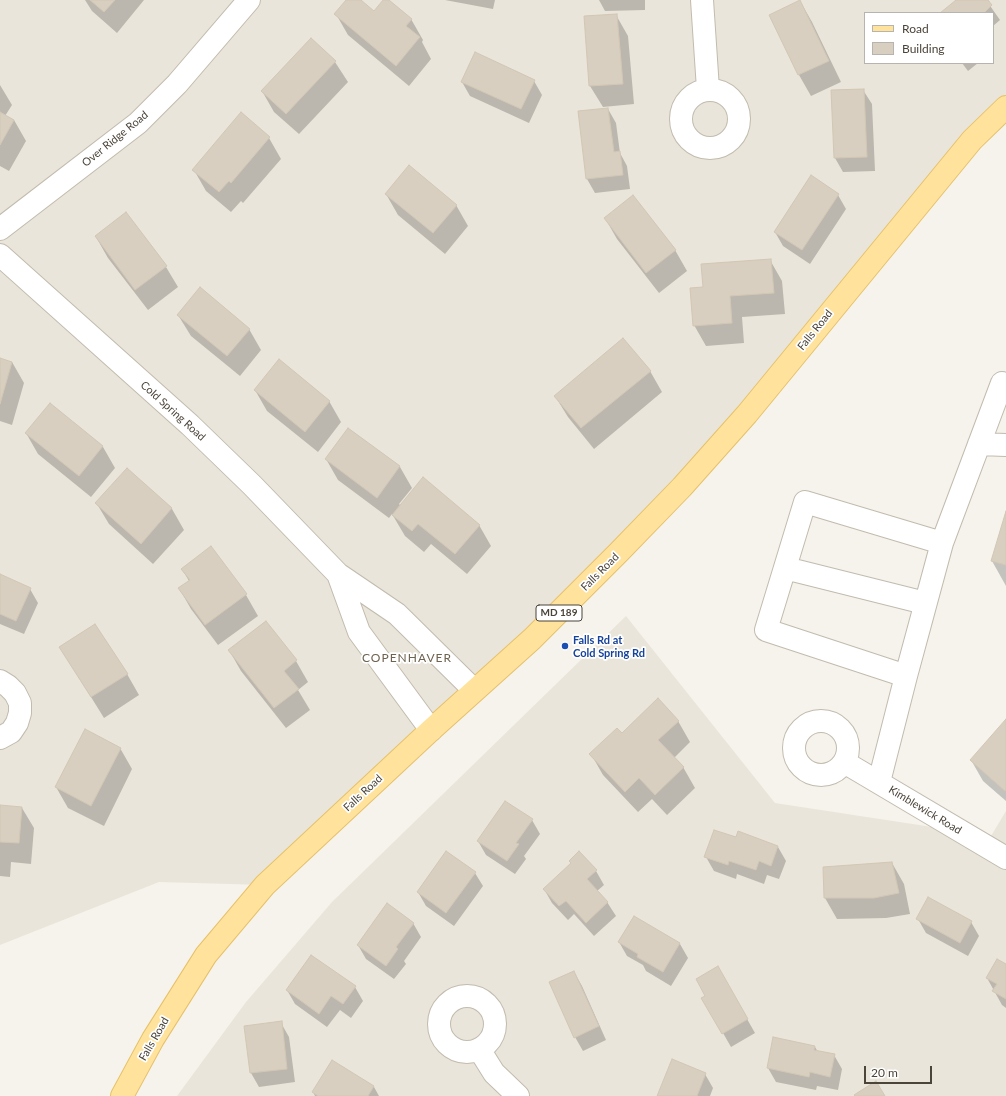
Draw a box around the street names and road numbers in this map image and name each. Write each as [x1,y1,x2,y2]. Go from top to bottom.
street label: Over Ridge Road [79,108,151,170]
street label: Falls Road [795,307,835,353]
street label: Cold Spring Road [138,378,208,444]
street label: Falls Road [578,550,622,594]
road number: MD 189 [536,605,582,621]
street label: Falls Road [341,772,385,814]
street label: Kimblewick Road [886,783,964,837]
street label: Falls Road [136,1015,172,1063]

